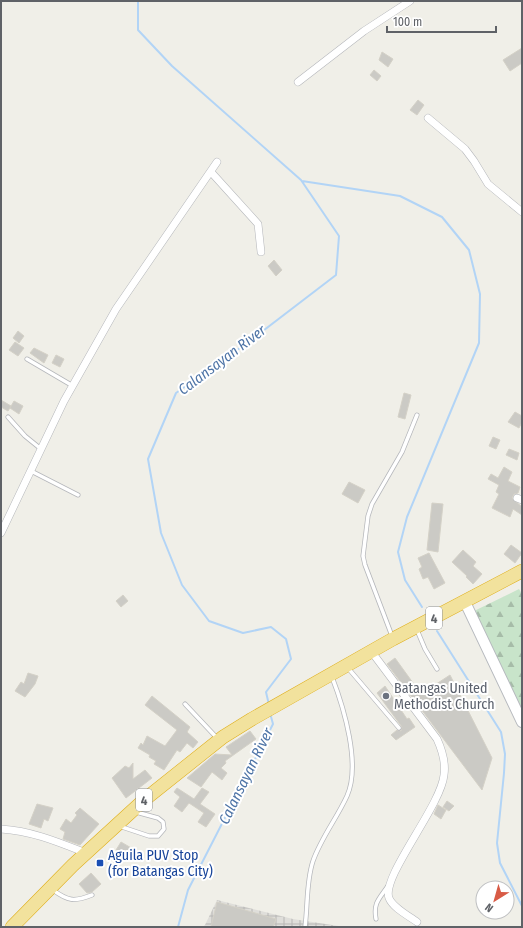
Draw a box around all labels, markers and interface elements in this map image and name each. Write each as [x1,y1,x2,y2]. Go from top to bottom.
scale bar [387,8,496,34]
text: 100 m [393,15,422,29]
water label: Calansayan River [175,321,270,399]
road number: 4 [426,607,442,629]
place label: Batangas United Methodist Church [394,680,495,713]
marker: Batangas United Methodist Church [381,691,391,701]
water label: Calansayan River [215,724,277,827]
road number: 4 [136,789,152,811]
place label: Aguila PUV Stop (for Batangas City) [108,847,213,880]
marker: Aguila PUV Stop (for Batangas City) [95,858,105,868]
north arrow [475,880,515,920]
text: N [483,900,496,915]

